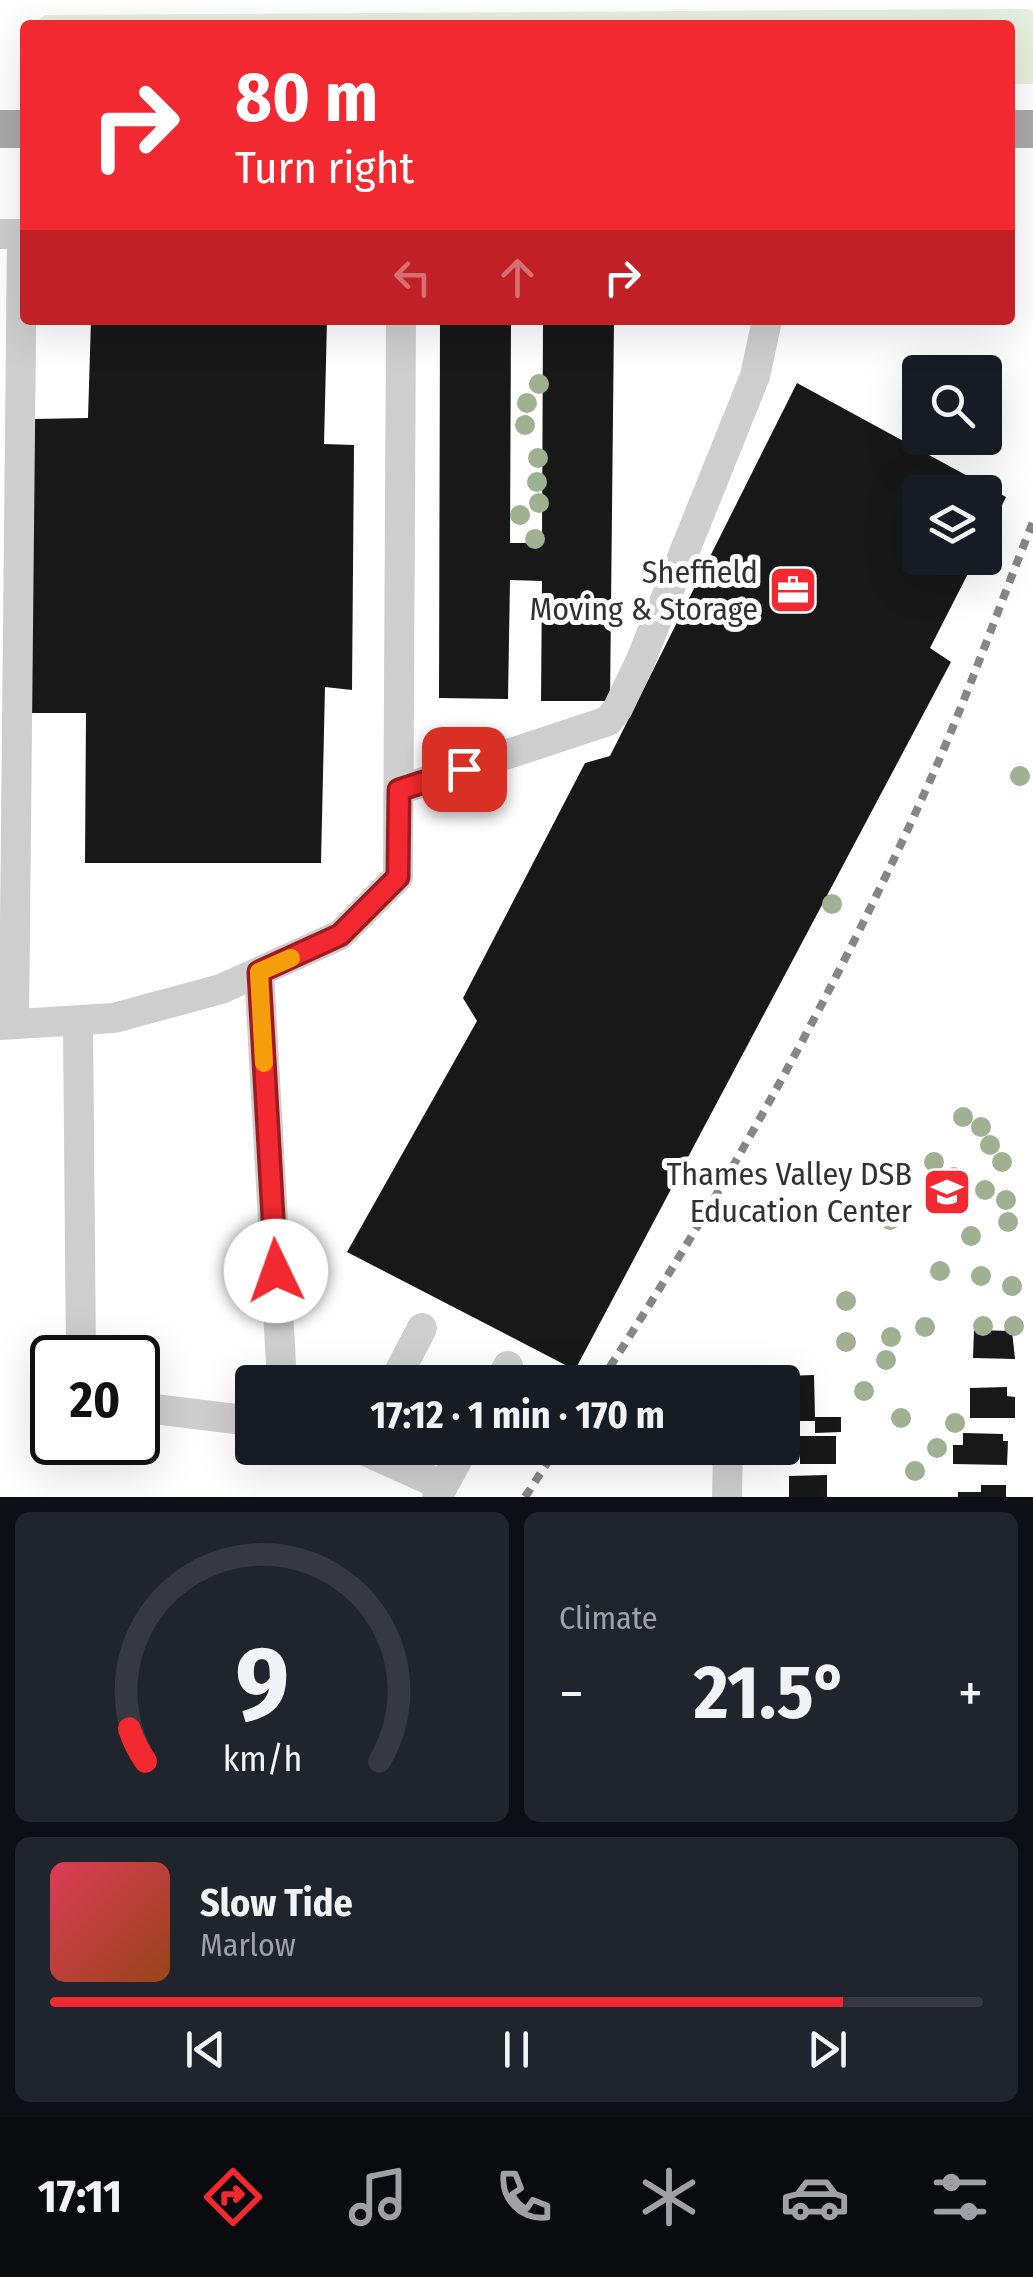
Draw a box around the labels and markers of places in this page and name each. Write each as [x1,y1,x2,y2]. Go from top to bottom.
place label: Sheffield Moving & Storage [529,553,758,628]
office icon: Sheffield Moving & Storage [767,564,819,616]
pin [422,727,507,812]
place label: Thames Valley DSB Education Center [666,1155,912,1230]
school or university icon: Thames Valley DSB Education Center [921,1166,973,1218]

